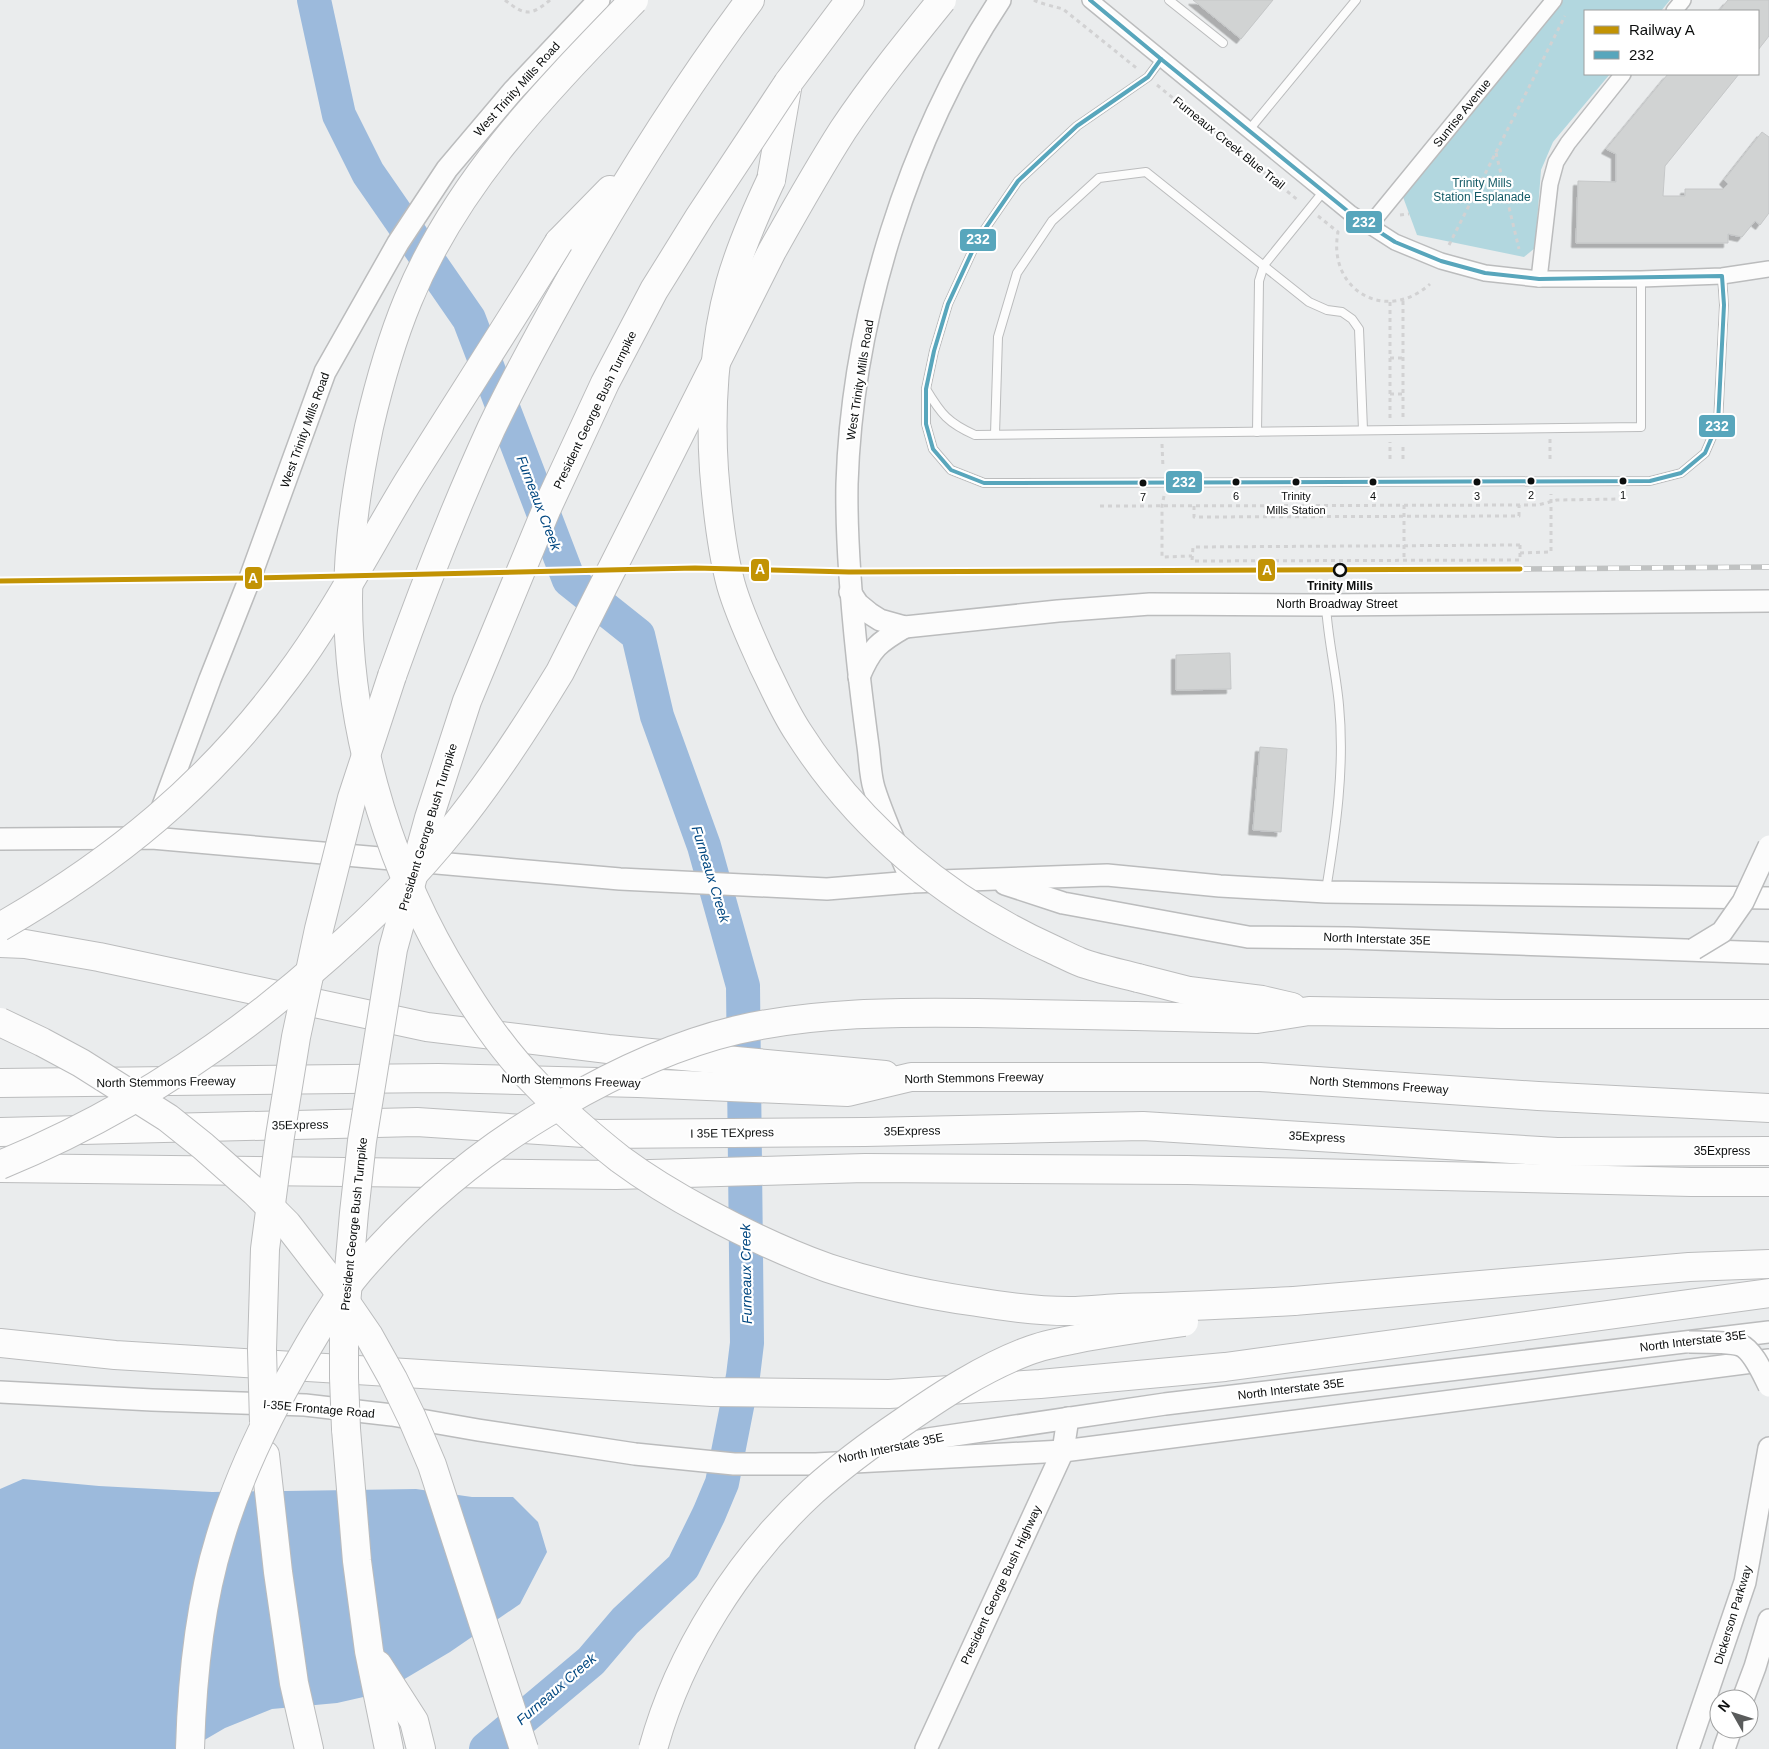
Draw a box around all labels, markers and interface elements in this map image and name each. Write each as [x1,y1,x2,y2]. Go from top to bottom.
legend [1584,10,1759,75]
text: Railway A [1629,21,1695,38]
street label: West Trinity Mills Road [471,39,563,139]
text: 232 [1629,46,1654,63]
street label: Sunrise Avenue [1430,76,1494,150]
street label: Furneaux Creek Blue Trail [1170,94,1288,192]
park label: Trinity Mills Station Esplanade [1433,176,1531,204]
line badge: 232 [1345,210,1383,234]
text: 232 [1352,214,1376,230]
line badge: 232 [959,228,997,252]
text: 232 [966,231,990,247]
street label: West Trinity Mills Road [844,319,876,441]
street label: President George Bush Turnpike [551,328,640,491]
street label: West Trinity Mills Road [278,370,332,490]
line badge: 232 [1698,414,1736,438]
text: 232 [1705,418,1729,434]
water label: Furneaux Creek [514,453,565,554]
line badge: 232 [1165,470,1203,494]
text: 232 [1172,474,1196,490]
marker: 2 [1526,476,1536,486]
marker: 1 [1618,476,1628,486]
marker: 6 [1231,477,1241,487]
marker: Trinity Mills Station [1291,477,1301,487]
marker: 4 [1368,477,1378,487]
marker: 3 [1472,477,1482,487]
marker: 7 [1138,478,1148,488]
place label: 2 [1528,489,1534,501]
place label: 1 [1620,489,1626,501]
place label: 6 [1233,490,1239,502]
place label: Trinity Mills Station [1266,490,1326,516]
place label: 4 [1370,490,1376,502]
place label: 3 [1474,490,1480,502]
place label: 7 [1140,491,1146,503]
line badge: A [750,558,770,582]
line badge: A [1257,558,1276,582]
text: A [755,561,765,577]
text: A [1262,562,1272,578]
marker: Trinity Mills [1333,563,1347,577]
line badge: A [244,566,263,590]
text: A [248,570,258,586]
place label: Trinity Mills [1307,579,1373,593]
street label: North Broadway Street [1276,597,1398,611]
street label: President George Bush Turnpike [396,741,460,912]
water label: Furneaux Creek [689,824,734,925]
street label: North Interstate 35E [1323,930,1431,948]
street label: North Stemmons Freeway [904,1070,1044,1086]
street label: North Stemmons Freeway [501,1072,641,1090]
street label: North Stemmons Freeway [1309,1073,1449,1097]
street label: North Stemmons Freeway [96,1074,236,1090]
street label: 35Express [272,1118,328,1132]
street label: 35Express [884,1124,940,1138]
street label: I 35E TEXpress [690,1125,774,1141]
street label: 35Express [1288,1129,1346,1145]
street label: President George Bush Turnpike [338,1136,370,1311]
street label: 35Express [1694,1144,1750,1158]
water label: Furneaux Creek [737,1223,755,1324]
street label: North Interstate 35E [1639,1328,1747,1354]
street label: North Interstate 35E [1237,1376,1345,1402]
street label: I-35E Frontage Road [263,1397,375,1421]
street label: North Interstate 35E [837,1430,945,1466]
street label: President George Bush Highway [958,1503,1044,1667]
street label: Dickerson Parkway [1711,1564,1755,1666]
water label: Furneaux Creek [513,1649,600,1728]
north arrow [1709,1689,1759,1739]
text: N [1714,1697,1733,1715]

